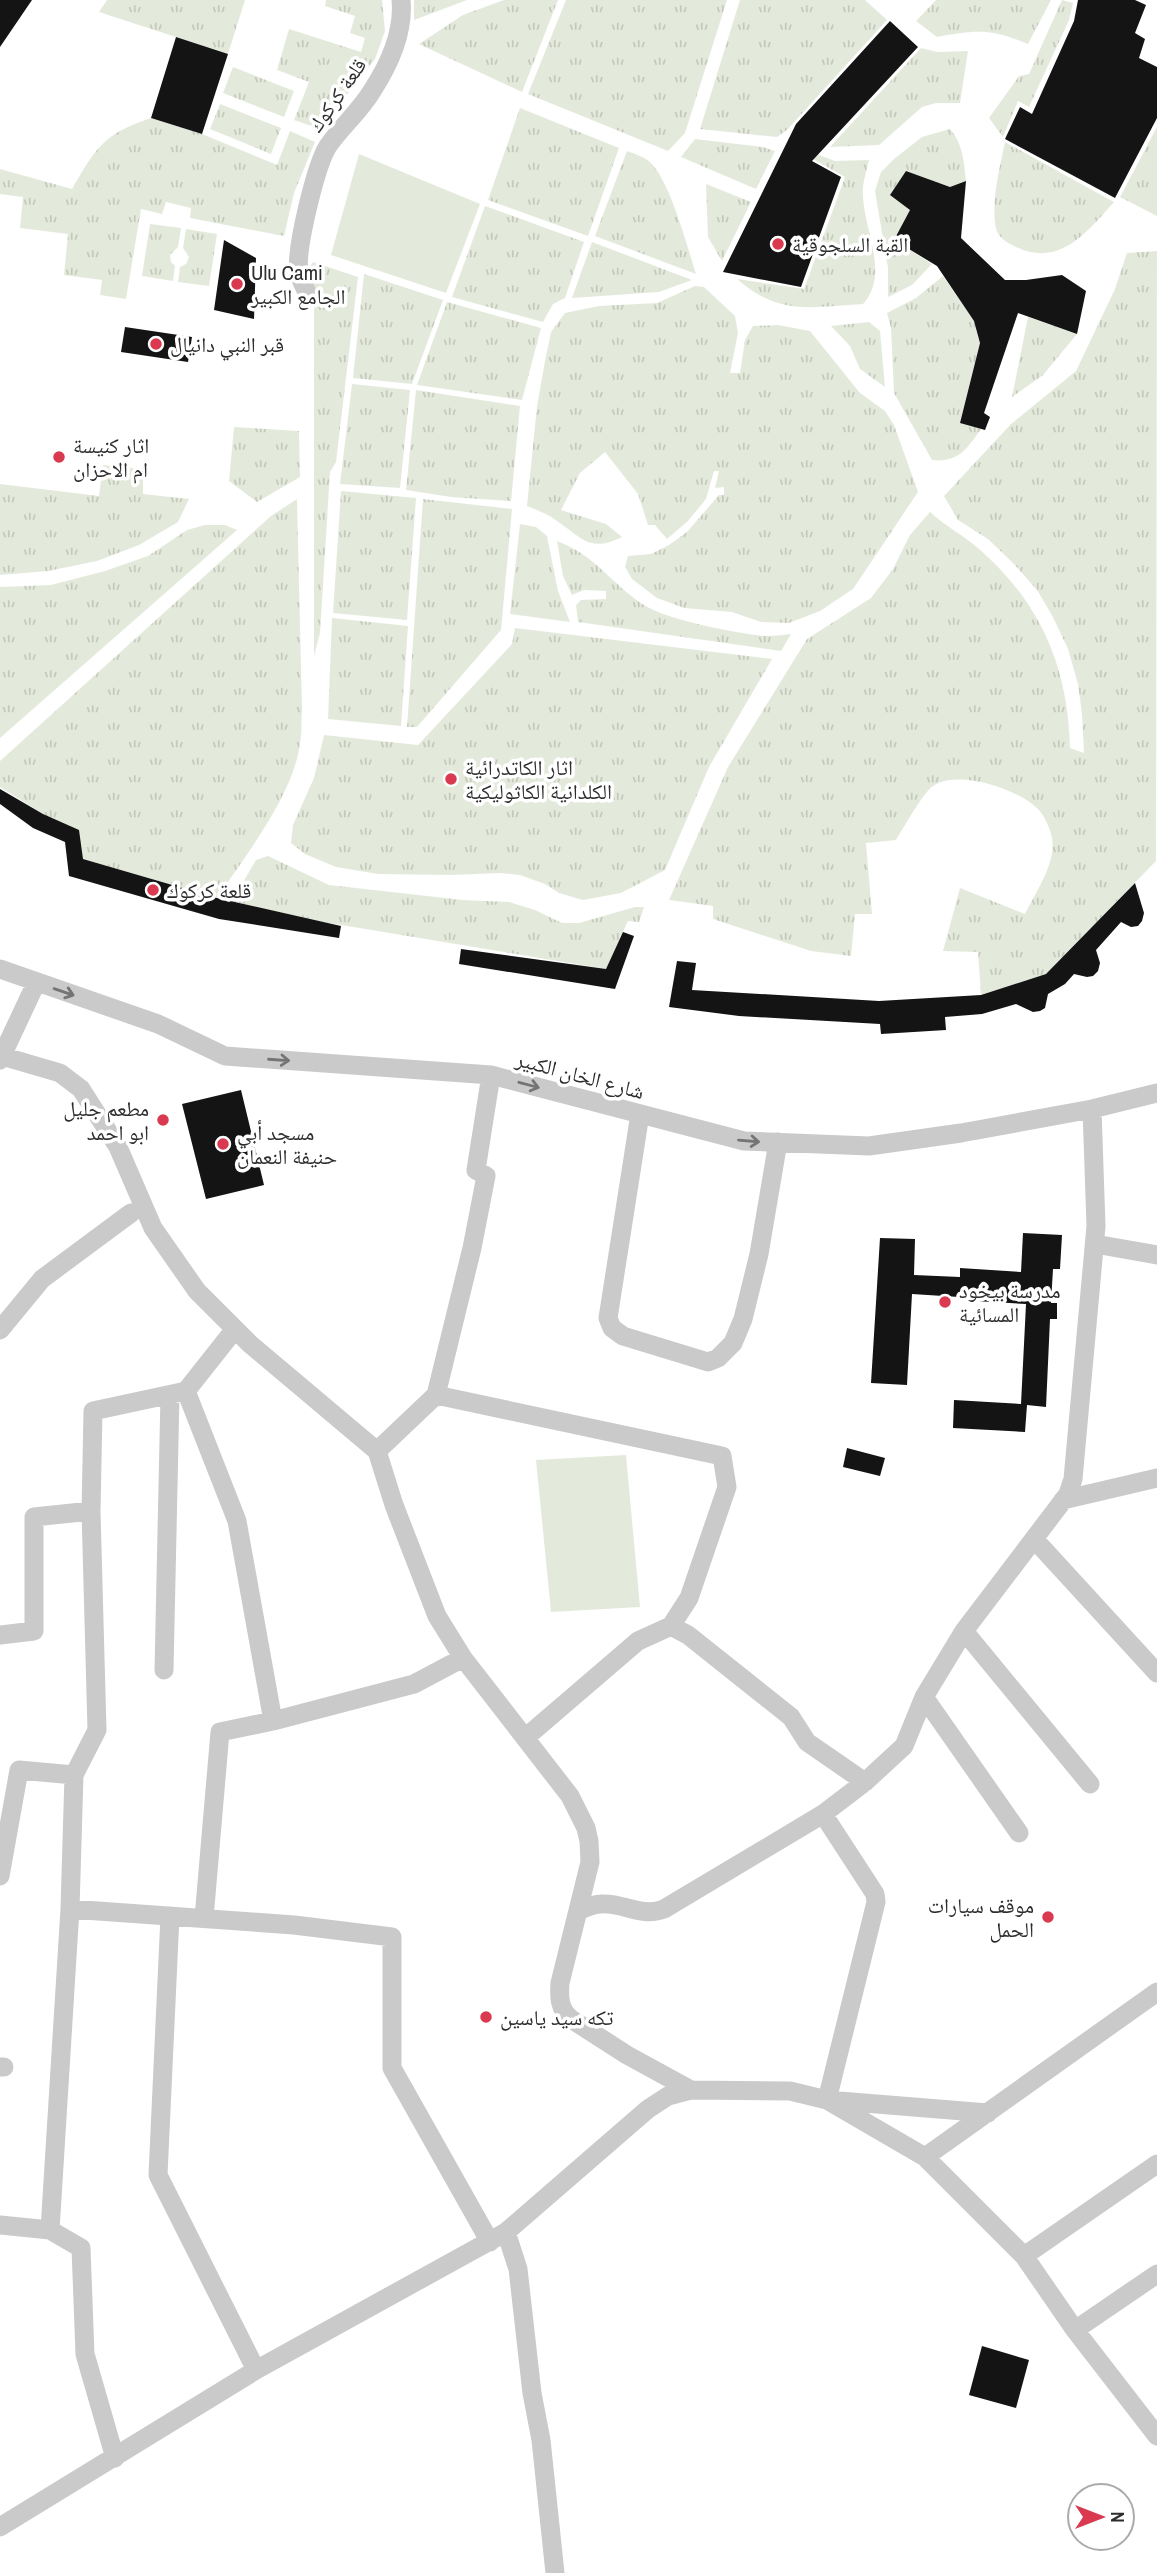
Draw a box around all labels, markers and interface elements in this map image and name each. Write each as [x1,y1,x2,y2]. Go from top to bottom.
street label: قلعة كركوك [301,52,373,138]
place label: القبة السلجوقية [792,230,908,259]
marker: القبة السلجوقية [770,236,786,252]
place label: Ulu Cami الجامع الكبير [250,258,345,311]
marker: Ulu Cami الجامع الكبير [229,276,245,292]
place label: قبر النبي دانيال [170,330,284,361]
marker: قبر النبي دانيال [148,336,164,352]
place label: اثار كنيسة ام الاحزان [73,431,149,484]
marker: اثار كنيسة ام الاحزان [51,449,67,465]
place label: اثار الكاتدرائية الكلدانية الكاثوليكية [465,753,612,806]
marker: اثار الكاتدرائية الكلدانية الكاثوليكية [443,771,459,787]
place label: قلعة كركوك [167,876,251,905]
marker: قلعة كركوك [145,882,161,898]
one-way arrow [53,986,75,999]
street label: شارع الخان الكبير [512,1044,647,1106]
one-way arrow [267,1054,290,1067]
one-way arrow [517,1079,540,1092]
place label: مطعم جليل ابو احمد [63,1094,149,1147]
marker: مطعم جليل ابو احمد [155,1112,171,1128]
place label: مسجد أبي حنيفة النعمان [237,1118,337,1171]
one-way arrow [737,1135,760,1148]
marker: مسجد أبي حنيفة النعمان [215,1136,231,1152]
place label: مدرسة بيخود المسائية [959,1276,1061,1329]
marker: مدرسة بيخود المسائية [937,1294,953,1310]
place label: موقف سيارات الحمل [928,1891,1034,1944]
marker: موقف سيارات الحمل [1040,1909,1056,1925]
place label: تكه سيد ياسين [500,2003,613,2032]
marker: تكه سيد ياسين [478,2009,494,2025]
north arrow [1066,2482,1136,2552]
text: N [1105,2511,1131,2523]

